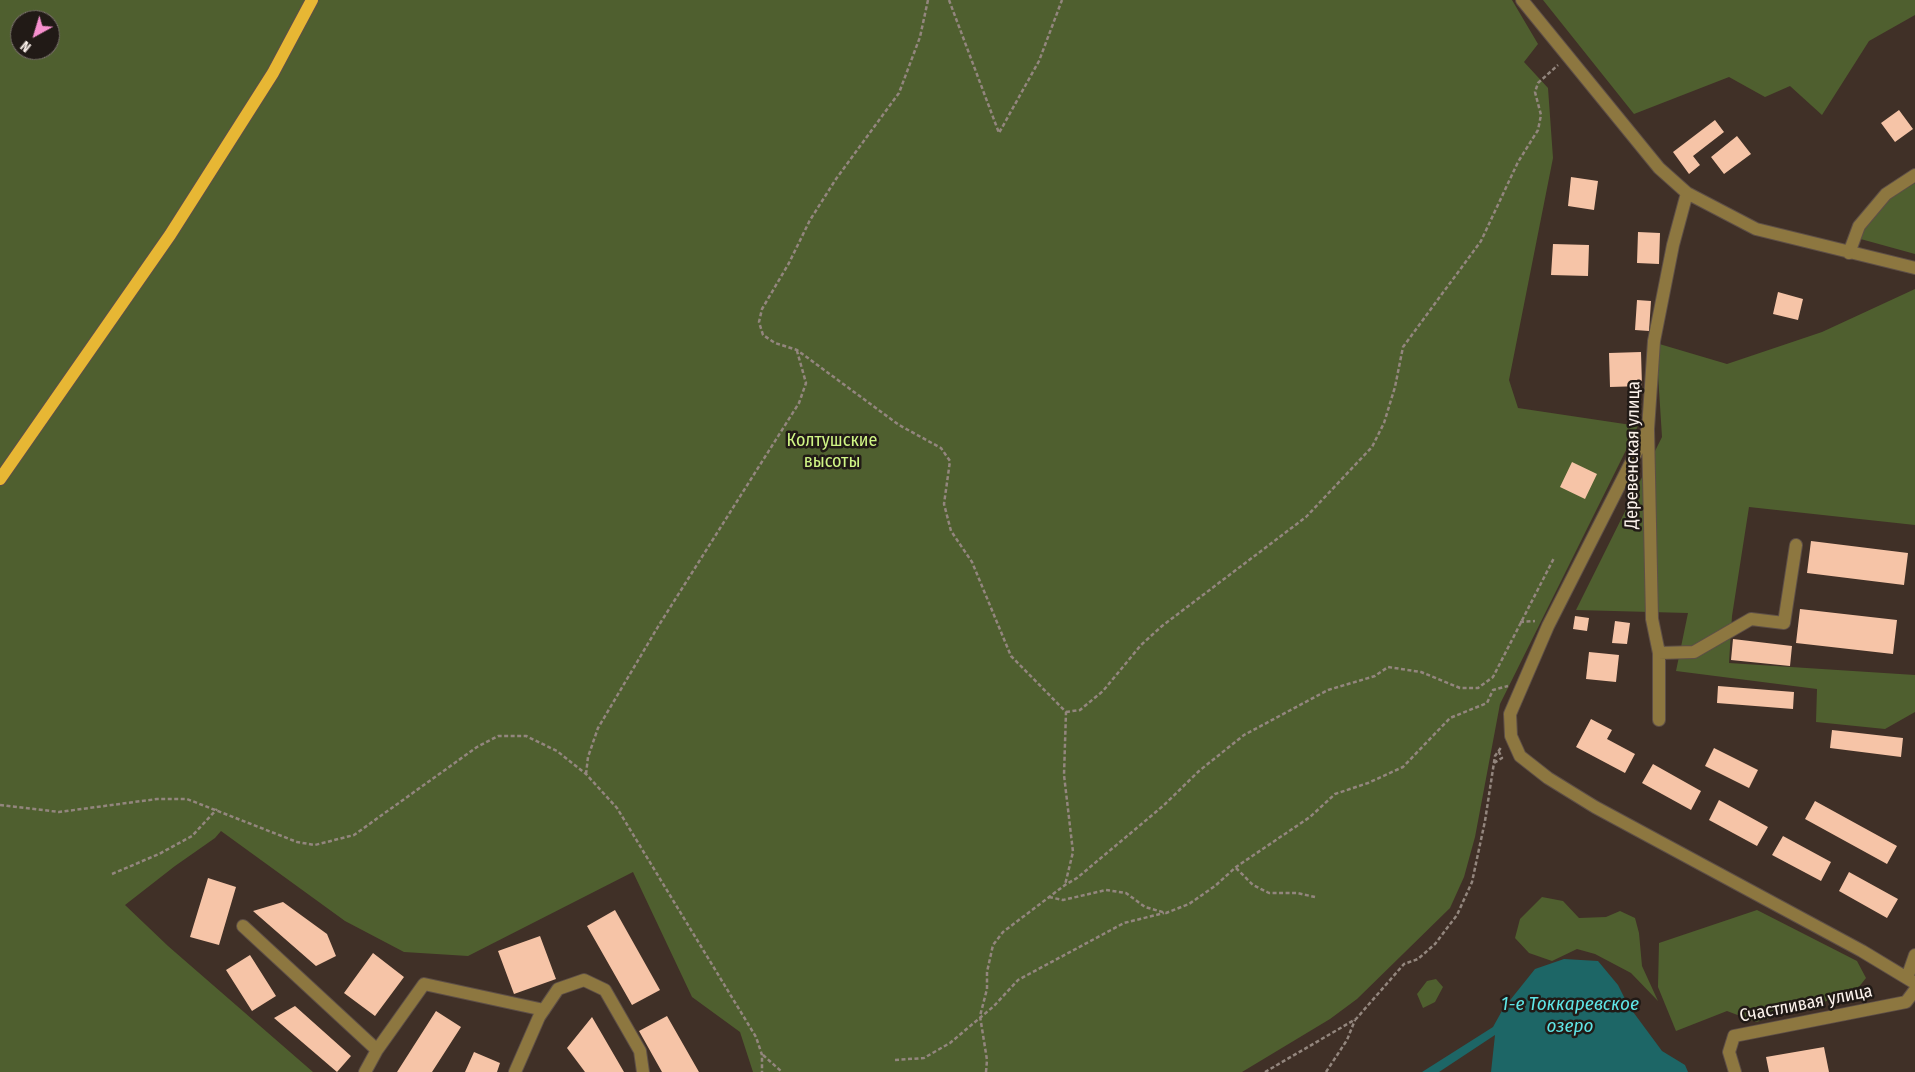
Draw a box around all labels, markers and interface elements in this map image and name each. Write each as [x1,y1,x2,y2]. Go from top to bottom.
north arrow [10,10,60,60]
text: N [17,37,34,56]
street label: Деревенская улица [1621,381,1645,529]
park label: Колтушские высоты [787,430,877,472]
street label: Счастливая улица [1738,981,1874,1027]
water label: 1-е Токкаревское озеро [1501,994,1639,1038]

